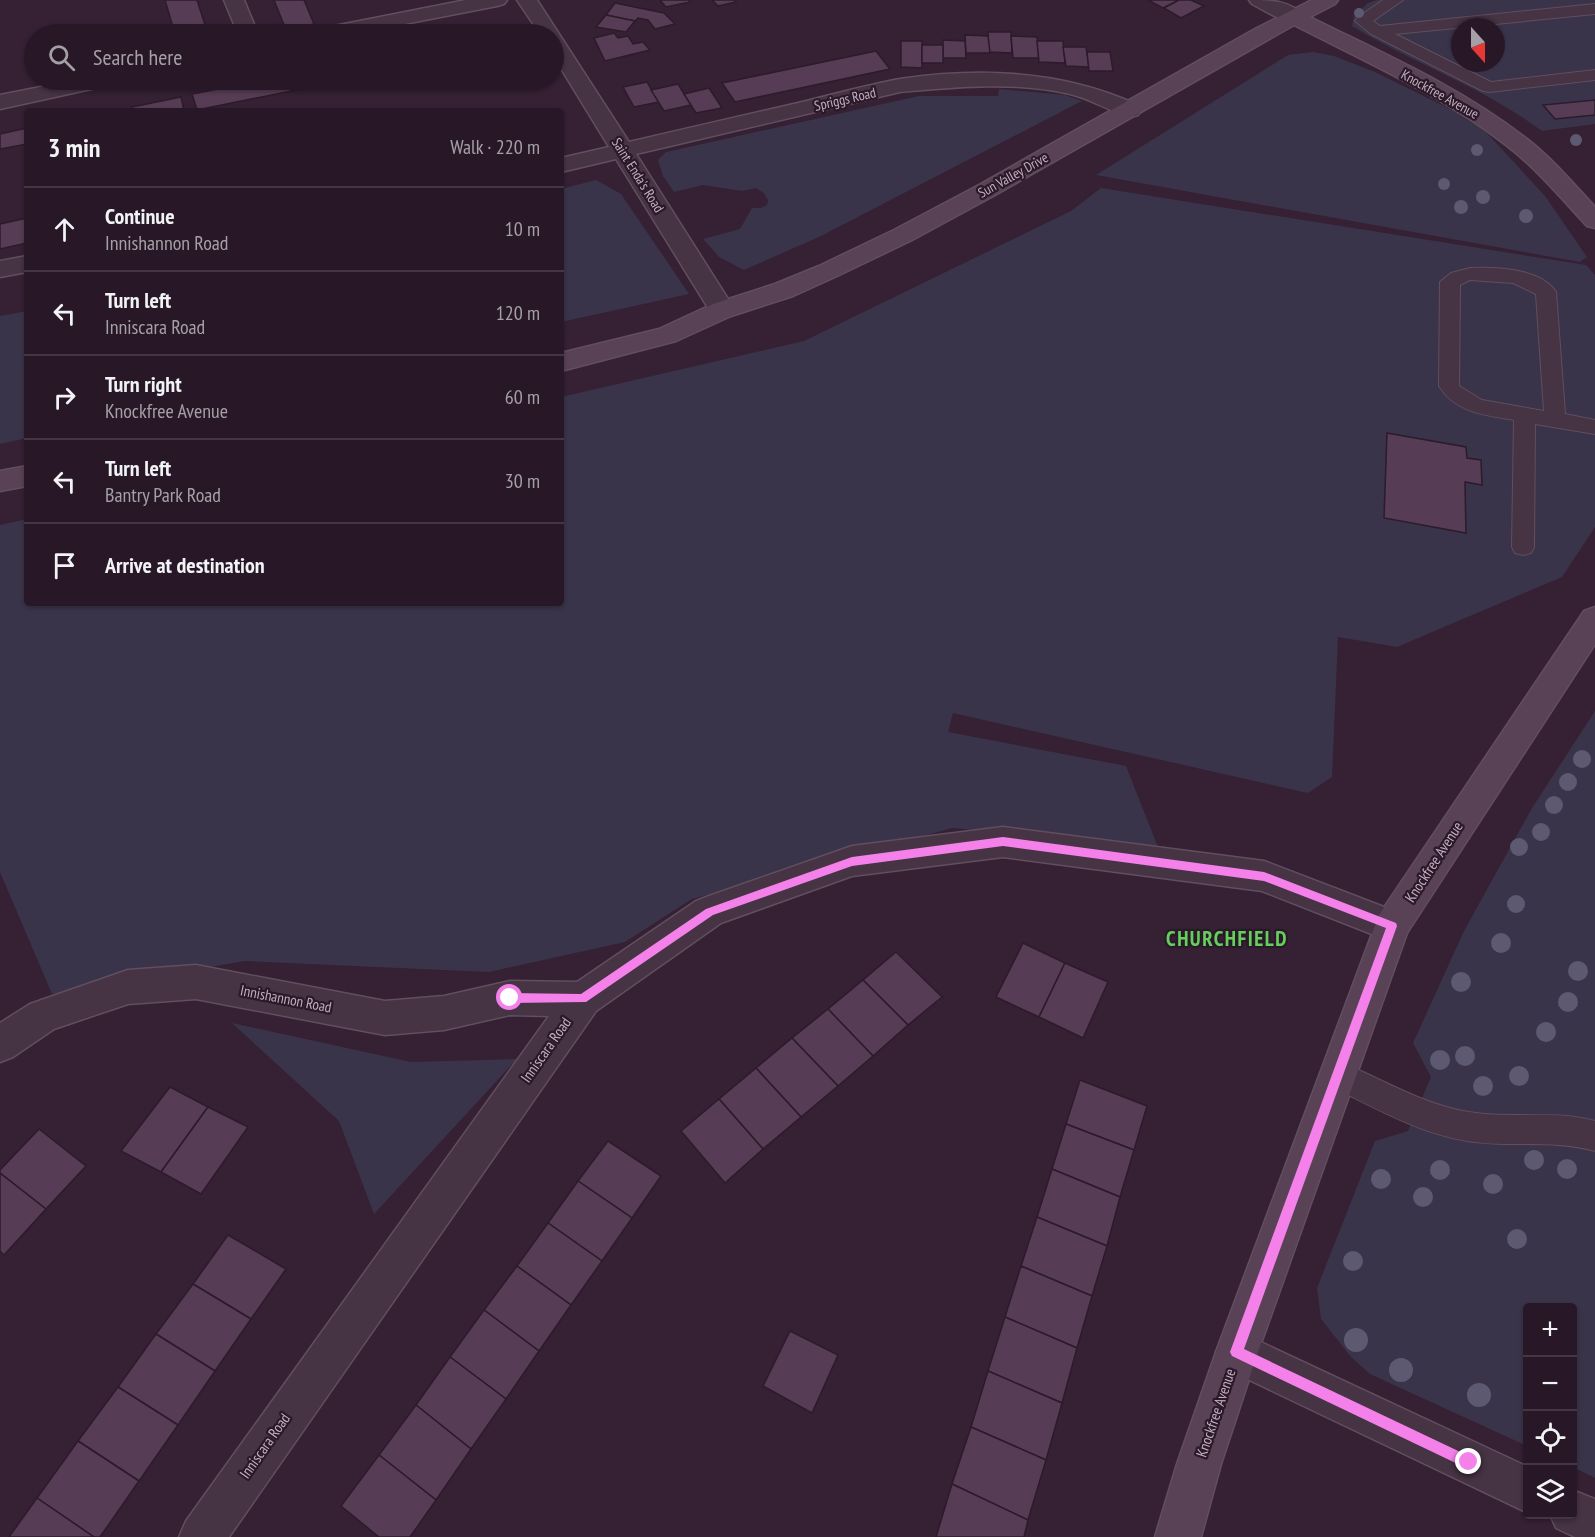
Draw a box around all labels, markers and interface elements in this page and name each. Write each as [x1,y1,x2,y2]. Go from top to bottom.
north arrow [1451,18,1505,72]
search box [24,24,564,90]
icon: search [45,41,78,74]
text: Search here [93,43,182,71]
street label: Knockfree Avenue [1398,65,1482,123]
street label: Spriggs Road [812,83,878,115]
text: 3 min [48,131,101,164]
text: Walk · 220 m [450,134,540,160]
street label: Saint Enda's Road [608,134,668,216]
street label: Sun Valley Drive [975,148,1052,202]
text: Continue [105,202,175,230]
icon: ahead [48,213,81,246]
text: 10 m [505,216,540,242]
text: Innishannon Road [105,230,228,256]
text: Turn left [105,286,171,314]
icon: left [48,297,81,330]
text: 120 m [496,300,540,326]
text: Inniscara Road [105,314,205,340]
text: Turn right [105,370,182,398]
icon: right [48,381,81,414]
text: 60 m [505,384,540,410]
text: Knockfree Avenue [105,398,228,424]
text: Turn left [105,454,171,482]
icon: left [48,465,81,498]
text: 30 m [505,468,540,494]
text: Bantry Park Road [105,482,221,508]
icon: arrive [48,549,81,582]
text: Arrive at destination [105,551,265,579]
street label: Knockfree Avenue [1400,818,1467,906]
district label: CHURCHFIELD [1166,925,1288,952]
street label: Innishannon Road [239,980,333,1017]
route start [496,984,522,1010]
street label: Inniscara Road [516,1013,575,1086]
map controls [1523,1303,1577,1519]
button: + [1523,1303,1577,1357]
button: − [1523,1357,1577,1411]
street label: Knockfree Avenue [1192,1366,1240,1460]
street label: Inniscara Road [235,1409,294,1482]
button: locate [1523,1411,1577,1465]
route end [1455,1448,1481,1474]
button: layers [1523,1465,1577,1519]

